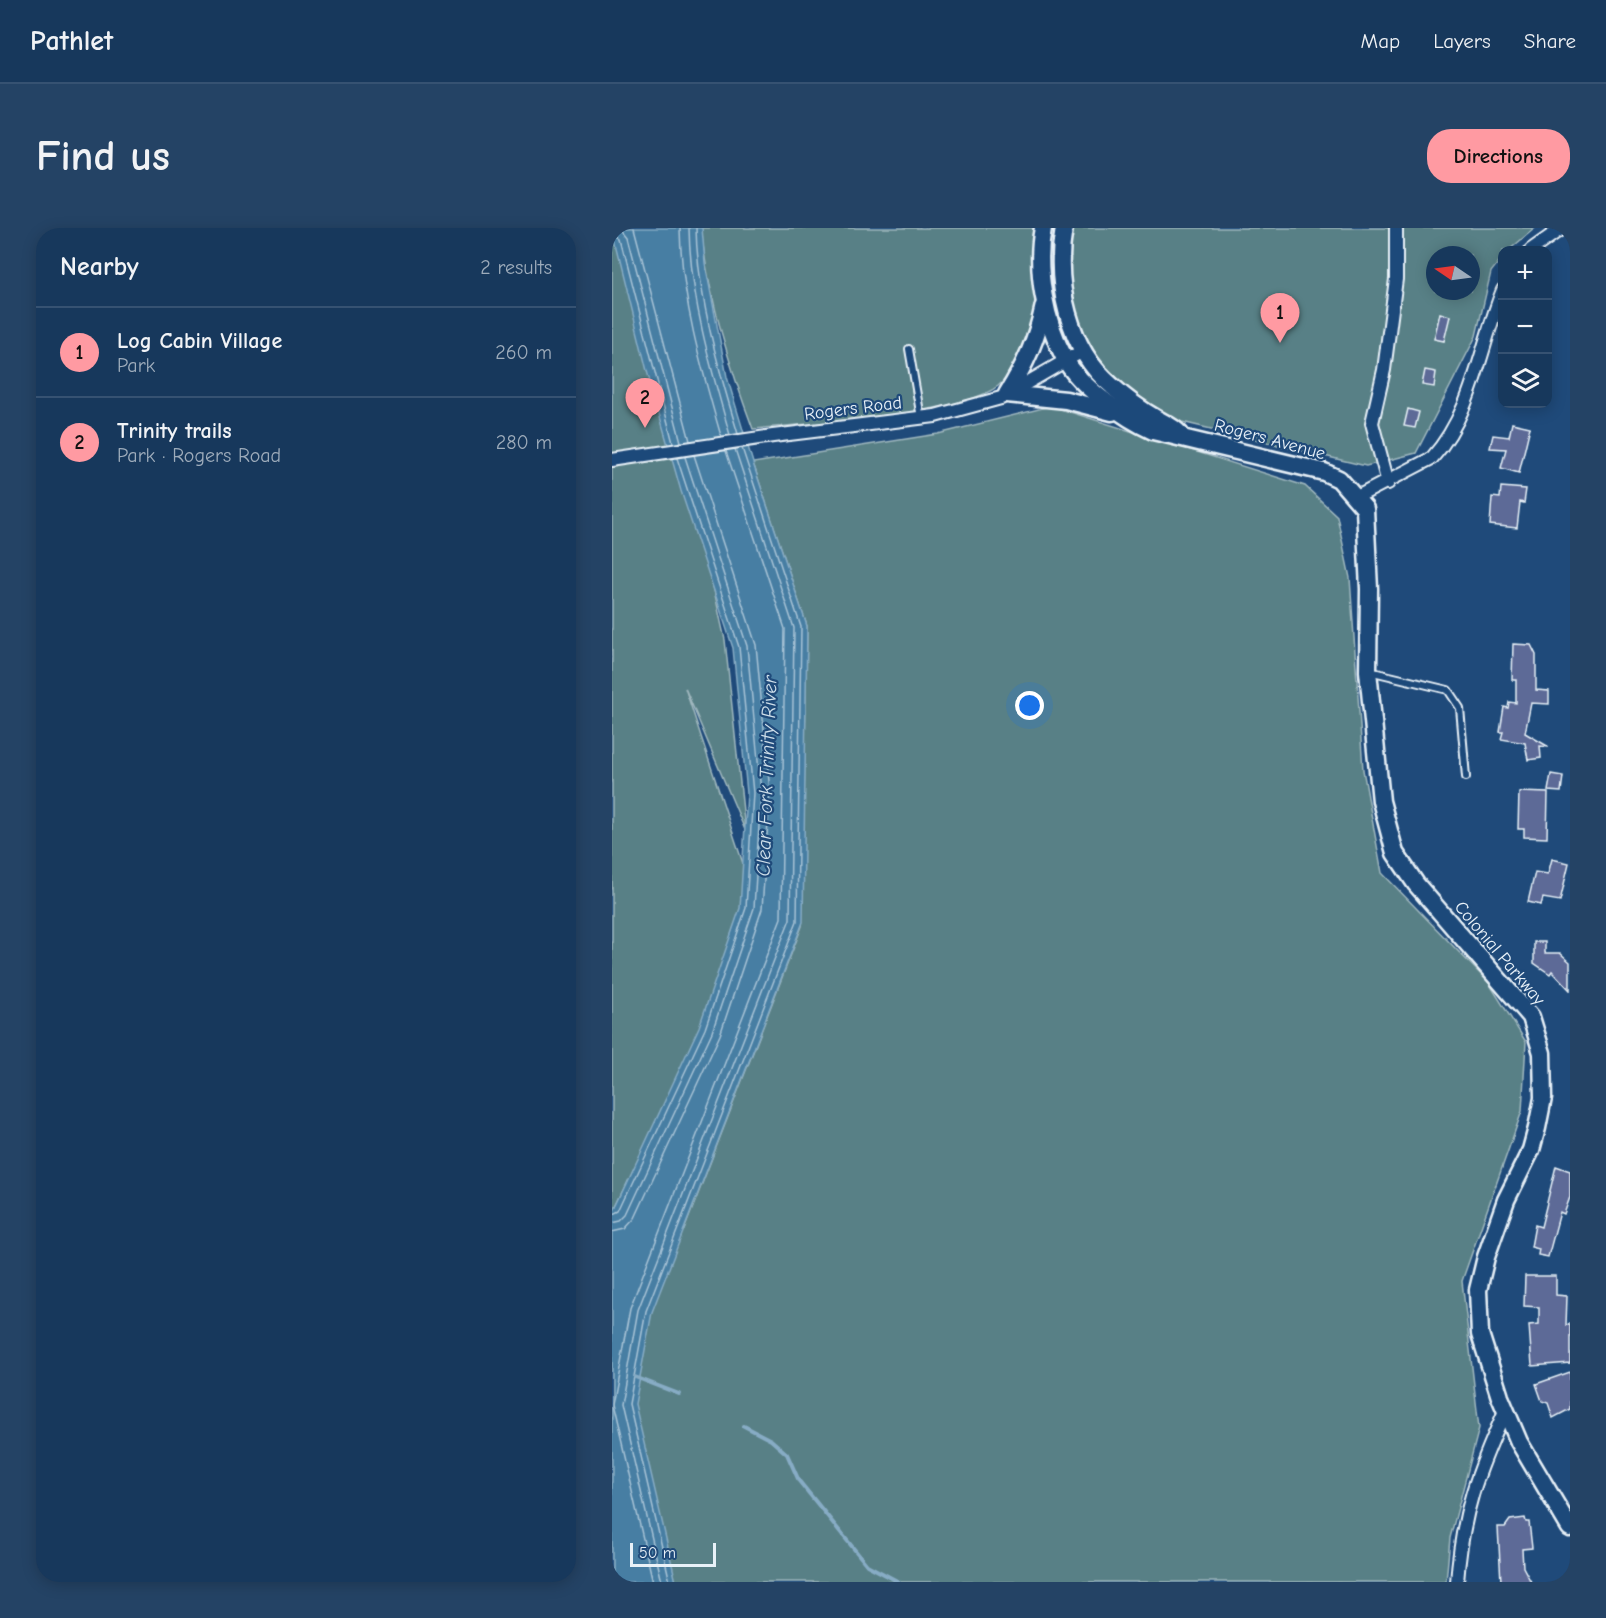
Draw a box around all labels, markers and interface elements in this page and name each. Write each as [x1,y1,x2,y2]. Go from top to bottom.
text: Pathlet [30,25,113,57]
text: Map [1361,29,1400,53]
text: Layers [1433,29,1491,53]
text: Share [1524,29,1576,53]
button: Directions [1427,129,1570,183]
text: Find us [36,132,170,181]
north arrow [1426,246,1480,300]
map controls [1498,246,1552,408]
button: + [1498,246,1552,300]
text: Nearby [60,252,139,282]
text: 2 results [480,256,552,279]
pin: 1 [1260,294,1300,343]
button: − [1498,300,1552,354]
text: Log Cabin Village [117,328,282,354]
text: 1 [76,341,83,364]
text: 260 m [495,341,552,364]
text: Park [117,354,155,377]
button: layers [1498,354,1552,408]
pin: 2 [626,378,664,428]
street label: Rogers Road [803,392,903,425]
street label: Rogers Avenue [1212,415,1328,464]
text: Trinity trails [117,418,232,444]
text: 2 [75,431,84,454]
text: 280 m [496,431,552,454]
text: Park · Rogers Road [117,444,281,467]
water label: Clear Fork Trinity River [751,674,782,877]
your location [1015,691,1044,720]
street label: Colonial Parkway [1450,897,1550,1010]
scale bar [630,1540,716,1568]
text: 50 m [639,1544,676,1562]

